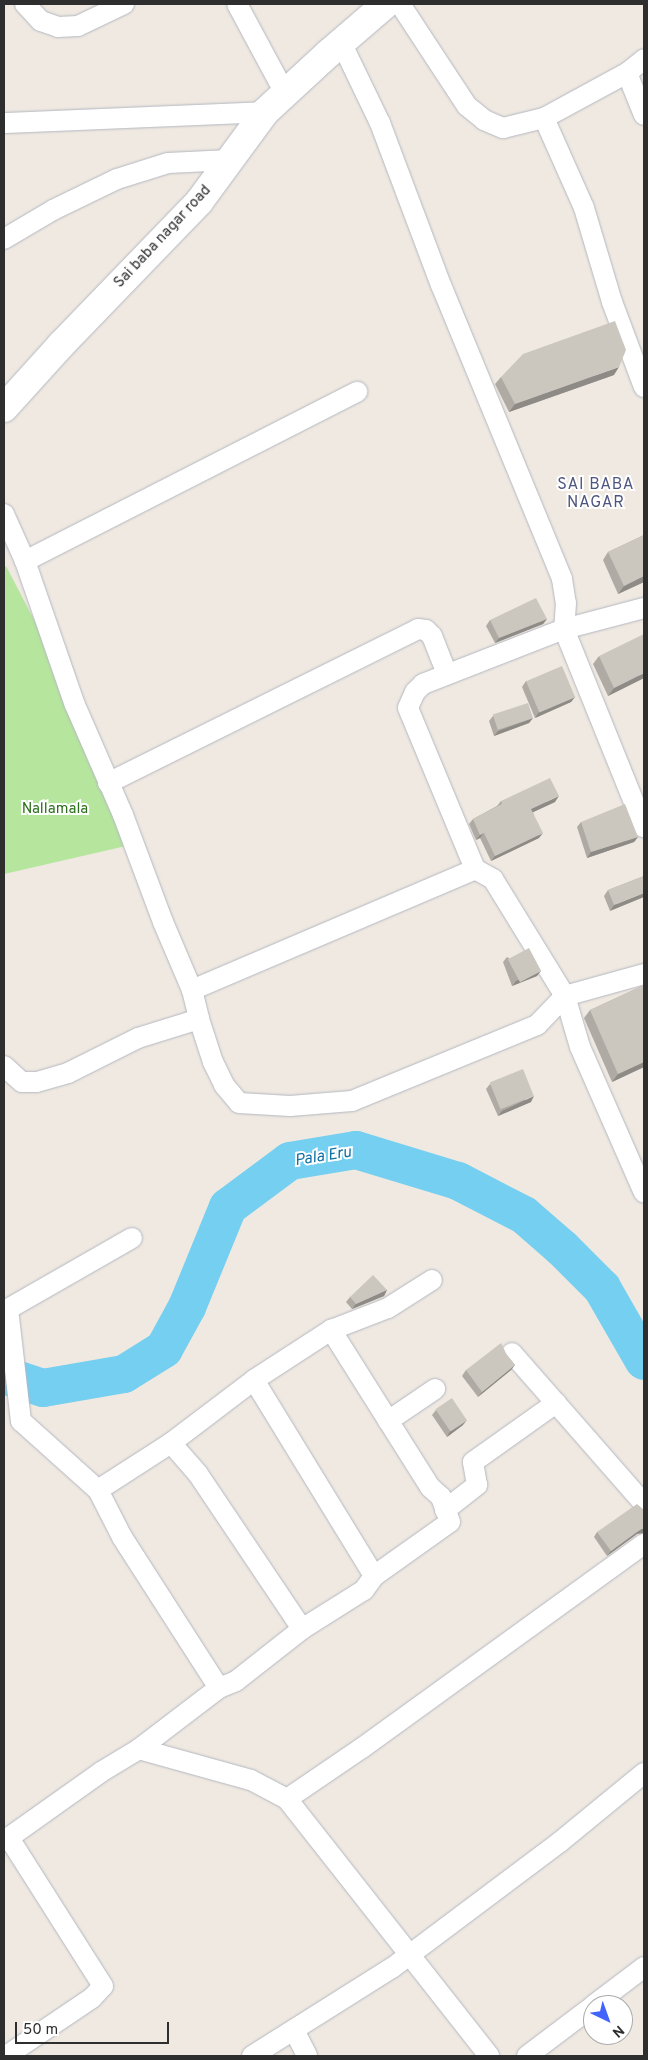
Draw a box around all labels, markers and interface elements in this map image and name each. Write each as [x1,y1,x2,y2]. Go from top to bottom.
street label: Sai baba nagar road [111,182,215,292]
district label: SAI BABA NAGAR [556,475,636,513]
park label: Nallamala [22,801,88,819]
water label: Pala Eru [293,1143,353,1171]
north arrow [583,1995,633,2045]
scale bar [18,2012,171,2044]
text: 50 m [23,2021,58,2040]
text: N [608,2021,627,2040]

